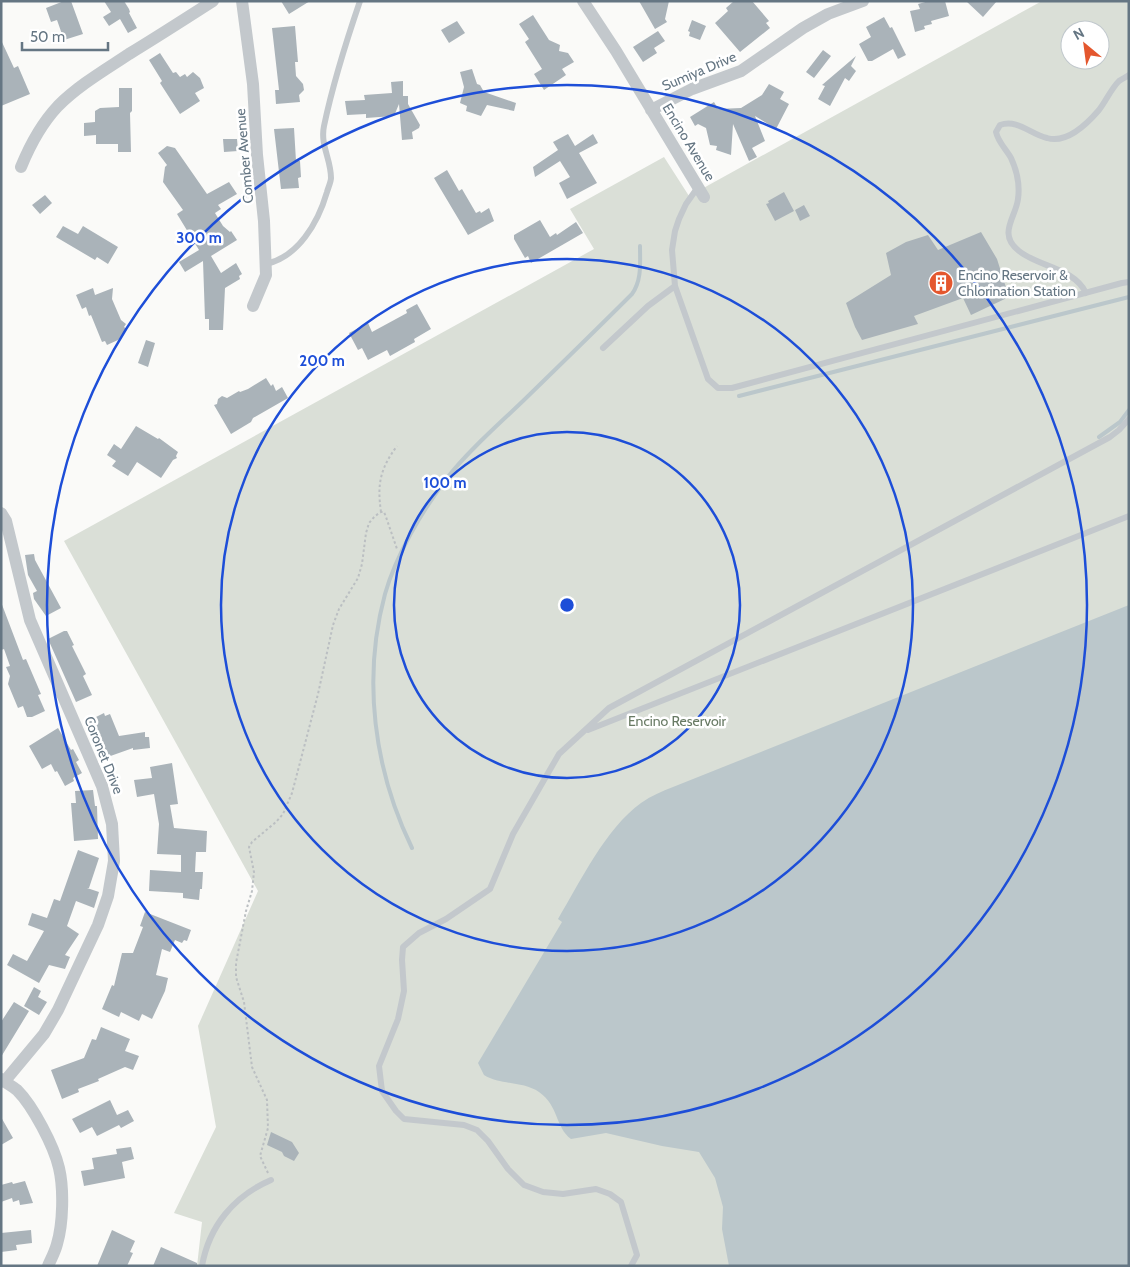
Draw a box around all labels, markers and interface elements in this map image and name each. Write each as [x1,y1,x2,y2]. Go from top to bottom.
scale bar [22,20,109,52]
north arrow [1060,20,1110,70]
text: N [1070,23,1087,44]
text: 50 m [30,28,65,46]
street label: Sumiya Drive [659,47,739,95]
street label: Encino Avenue [659,100,719,184]
street label: Comber Avenue [231,108,257,204]
text: 300 m [176,229,222,247]
place label: Encino Reservoir & Chlorination Station [958,266,1076,300]
building icon: Encino Reservoir & Chlorination Station [928,270,954,296]
text: 200 m [299,352,345,370]
text: 100 m [423,474,467,492]
centre of rings [558,596,576,614]
park label: Encino Reservoir [628,712,727,730]
street label: Coronet Drive [80,713,128,797]

